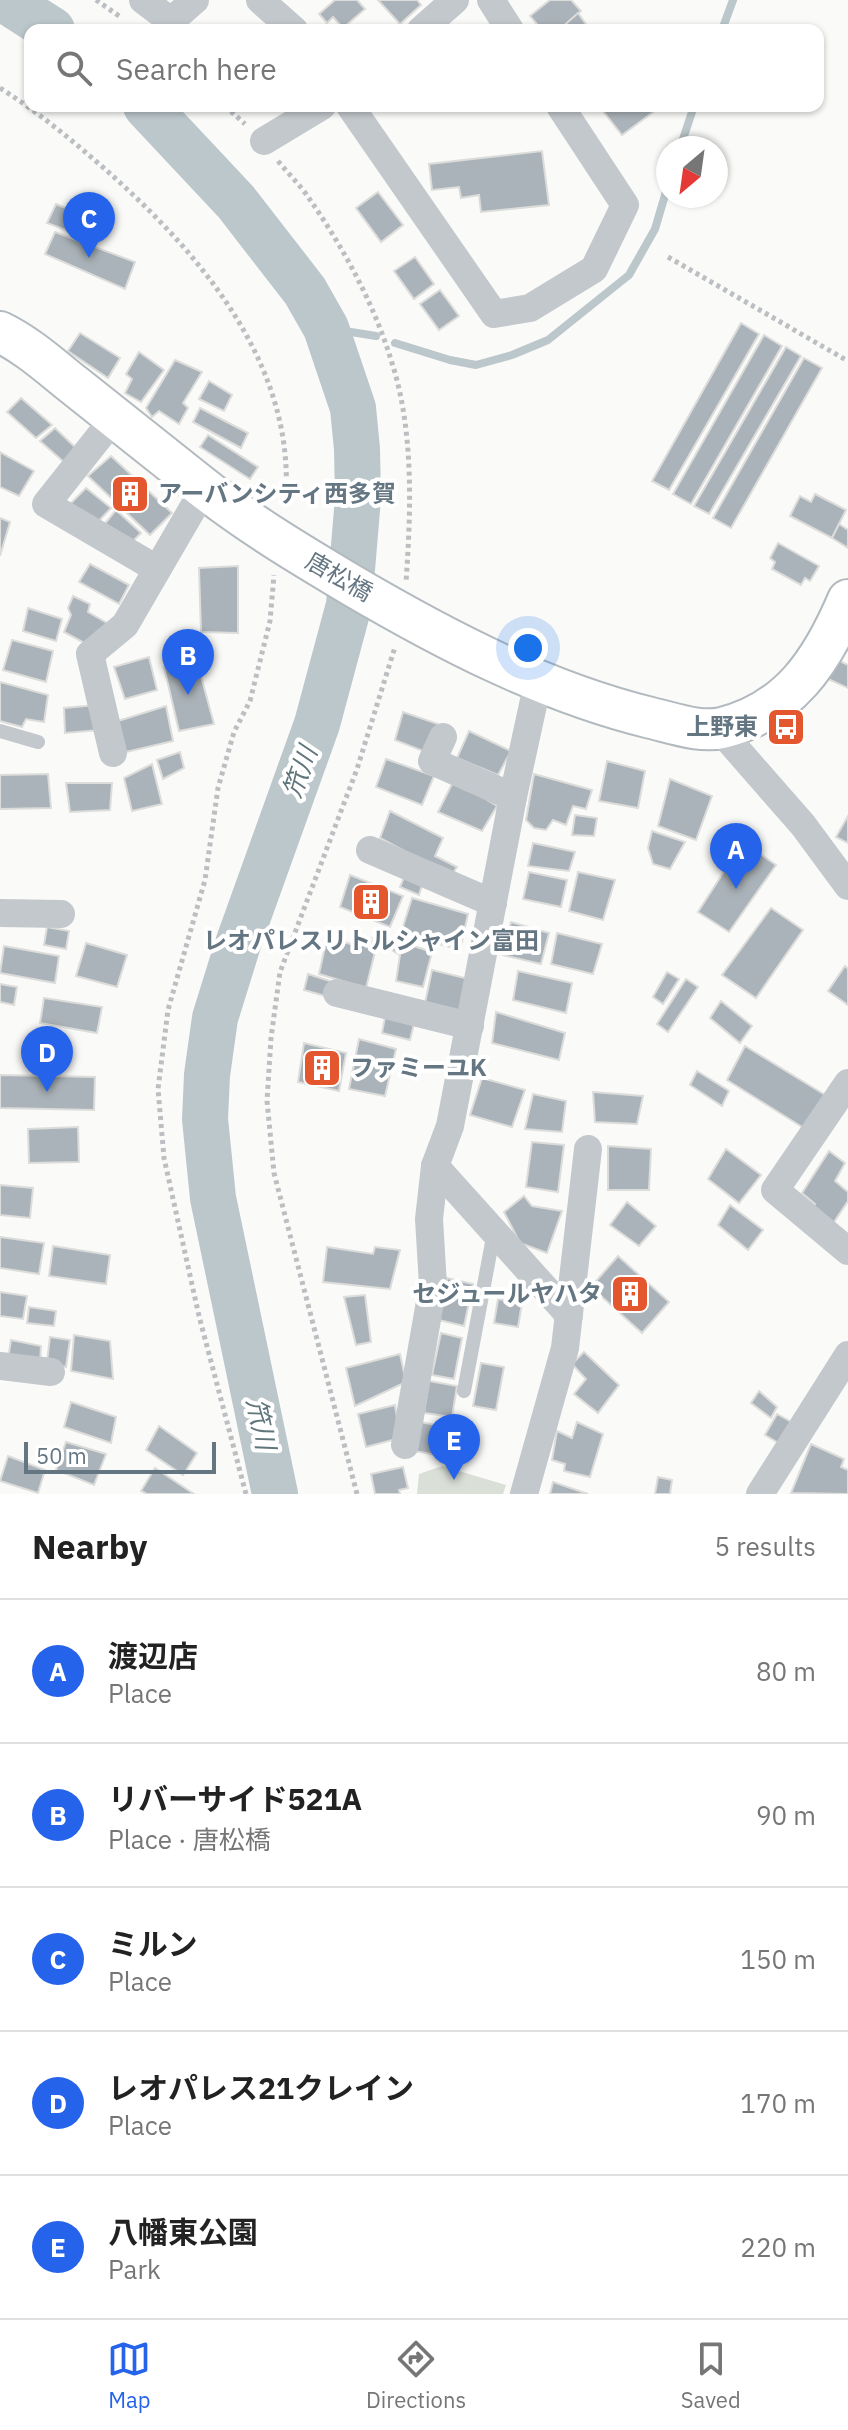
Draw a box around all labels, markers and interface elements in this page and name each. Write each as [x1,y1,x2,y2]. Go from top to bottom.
search box [24,24,824,112]
icon: search [52,46,96,90]
text: Search here [116,49,277,88]
north arrow [656,136,728,208]
pin: C [63,192,115,258]
building icon: アーバンシティ西多賀 [109,473,151,515]
place label: アーバンシティ西多賀 [158,477,396,509]
street label: 唐松橋 [300,544,379,608]
your location [508,628,548,668]
pin: B [162,629,214,695]
bus stop icon: 上野東 [765,706,807,748]
place label: 上野東 [686,710,758,742]
water label: 笊川 [274,739,325,802]
pin: A [710,823,762,889]
building icon: レオパレスリトルシャイン富田 [350,881,392,923]
place label: レオパレスリトルシャイン富田 [203,924,539,956]
pin: D [21,1026,73,1092]
building icon: ファミーユK [301,1047,343,1089]
place label: ファミーユK [350,1051,487,1083]
building icon: セジュールヤハタ [609,1273,651,1315]
place label: セジュールヤハタ [412,1277,602,1309]
water label: 笊川 [240,1395,285,1456]
pin: E [428,1414,480,1480]
scale bar [24,1438,216,1474]
text: 50 m [36,1441,87,1470]
text: Nearby [32,1524,147,1568]
text: 5 results [714,1529,816,1563]
text: 渡辺店 [108,1636,198,1675]
text: A [49,1654,67,1688]
text: 80 m [756,1654,816,1688]
text: Place [108,1676,172,1710]
text: リバーサイド521A [108,1779,362,1818]
text: B [49,1798,67,1832]
text: 90 m [756,1798,816,1832]
text: Place · 唐松橋 [108,1822,271,1856]
text: ミルン [108,1924,197,1963]
text: C [50,1942,66,1976]
text: 150 m [740,1942,816,1976]
text: Place [108,1964,172,1998]
text: レオパレス21クレイン [108,2068,414,2107]
text: D [49,2086,67,2120]
text: 170 m [740,2086,816,2120]
text: Place [108,2108,172,2142]
text: 八幡東公園 [108,2212,258,2251]
text: E [50,2230,66,2264]
text: 220 m [740,2230,816,2264]
text: Park [108,2252,161,2286]
tab: Map [107,2337,151,2414]
tab: Directions [366,2337,466,2414]
tab: Saved [681,2337,741,2414]

